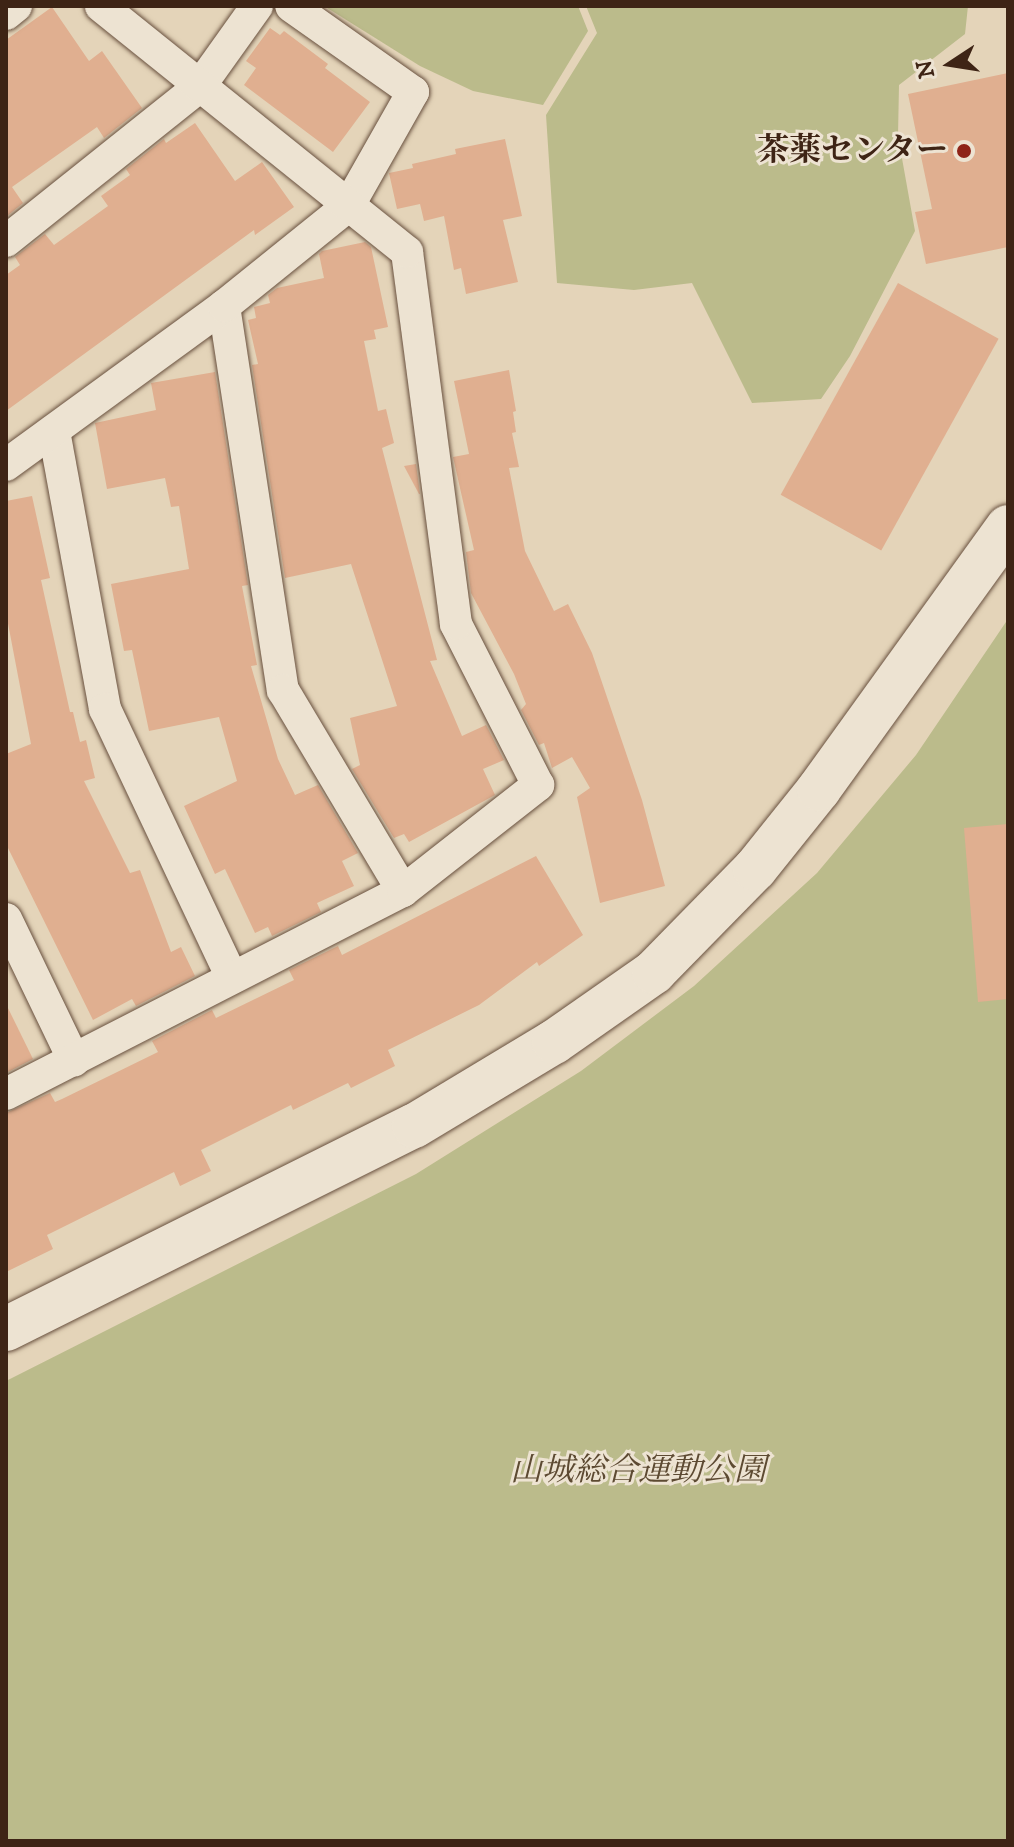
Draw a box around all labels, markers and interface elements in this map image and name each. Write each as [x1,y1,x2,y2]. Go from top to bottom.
north arrow [910,24,990,104]
text: N [911,57,941,81]
place label: 茶薬センター [756,132,948,170]
marker: 茶薬センター [955,142,973,160]
park label: 山城総合運動公園 [510,1452,766,1490]

